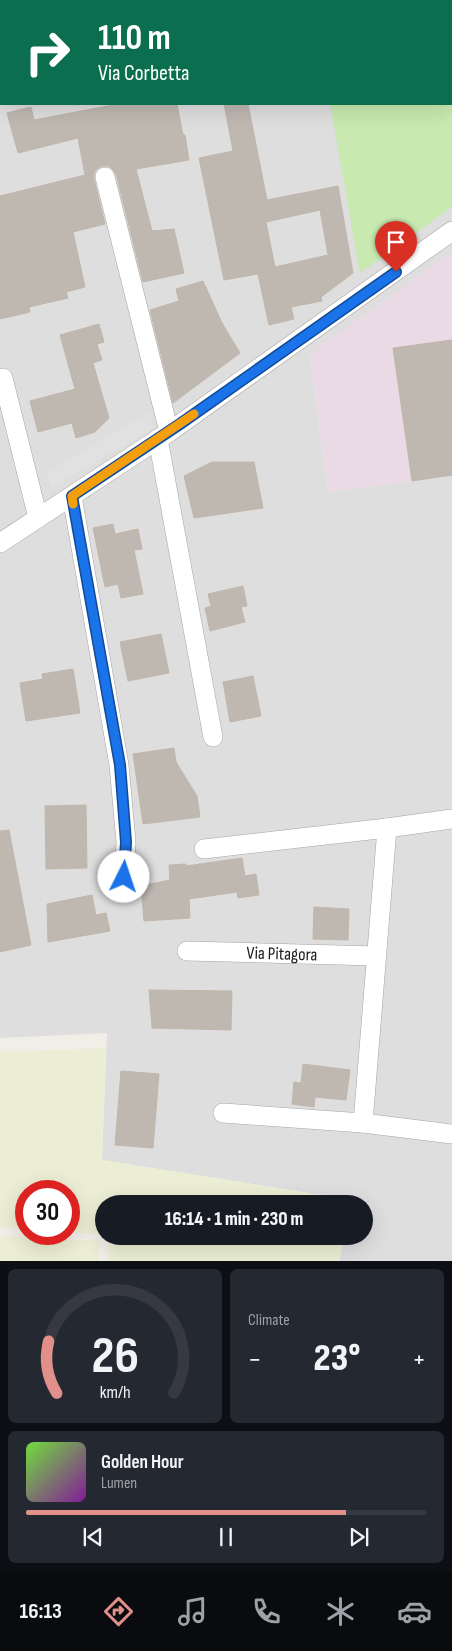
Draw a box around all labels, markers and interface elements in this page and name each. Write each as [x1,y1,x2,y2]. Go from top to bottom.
text: 110 m [98,17,171,60]
icon: right [15,20,80,85]
text: Via Corbetta [98,60,190,87]
pin [375,221,417,272]
icon: arrive [382,228,410,256]
position arrow [97,850,149,902]
street label: Via Pitagora [246,942,318,965]
speed limit sign: 30 [15,1180,80,1245]
text: 16:14 · 1 min · 230 m [165,1208,303,1231]
text: Climate [248,1311,290,1330]
text: 26 [91,1325,139,1388]
text: 23° [314,1336,360,1381]
text: − [248,1343,262,1376]
text: + [412,1343,426,1376]
text: km/h [100,1382,130,1403]
text: Golden Hour [101,1451,184,1474]
text: Lumen [101,1474,137,1493]
icon: previous [79,1523,107,1551]
icon: pause [212,1523,240,1551]
icon: next [345,1523,373,1551]
icon: directions [101,1594,136,1629]
icon: music [175,1594,210,1629]
icon: phone [249,1594,284,1629]
icon: climate [323,1594,358,1629]
icon: car [397,1594,432,1629]
text: 16:13 [20,1598,62,1625]

